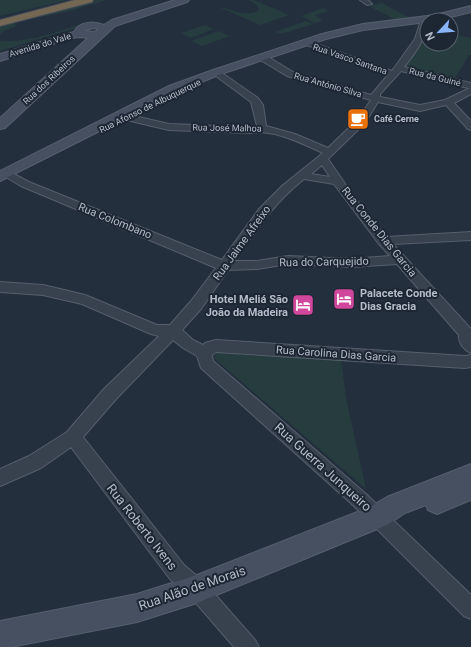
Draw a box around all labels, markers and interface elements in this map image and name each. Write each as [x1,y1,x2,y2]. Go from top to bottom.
north arrow [419,12,459,52]
text: N [423,30,438,43]
street label: Avenida do Vale [8,31,72,59]
street label: Rua Vasco Santana [312,42,388,76]
street label: Rua dos Ribeiros [21,53,77,107]
street label: Rua da Guiné [408,66,462,88]
street label: Rua António Silva [293,71,363,99]
street label: Rua Afonso de Albuquerque [98,77,203,135]
cafe icon: Café Cerne [345,106,371,132]
place label: Café Cerne [374,114,419,124]
street label: Rua José Malhoa [192,122,262,134]
street label: Rua Conde Dias Garcia [339,185,419,279]
street label: Rua Colombano [76,200,154,242]
street label: Rua Jaime Afreixo [211,203,273,283]
street label: Rua do Carquejido [279,255,369,269]
hotel icon: Palacete Conde Dias Gracia [331,286,357,312]
place label: Palacete Conde Dias Gracia [360,287,438,313]
hotel icon: Hotel Meliá São João da Madeira [290,292,316,318]
place label: Hotel Meliá São João da Madeira [206,293,288,319]
street label: Rua Carolina Dias Garcia [275,343,397,365]
street label: Rua Guerra Junqueiro [272,420,374,514]
street label: Rua Roberto Ivens [104,481,180,573]
street label: Rua Alão de Morais [137,563,248,613]

